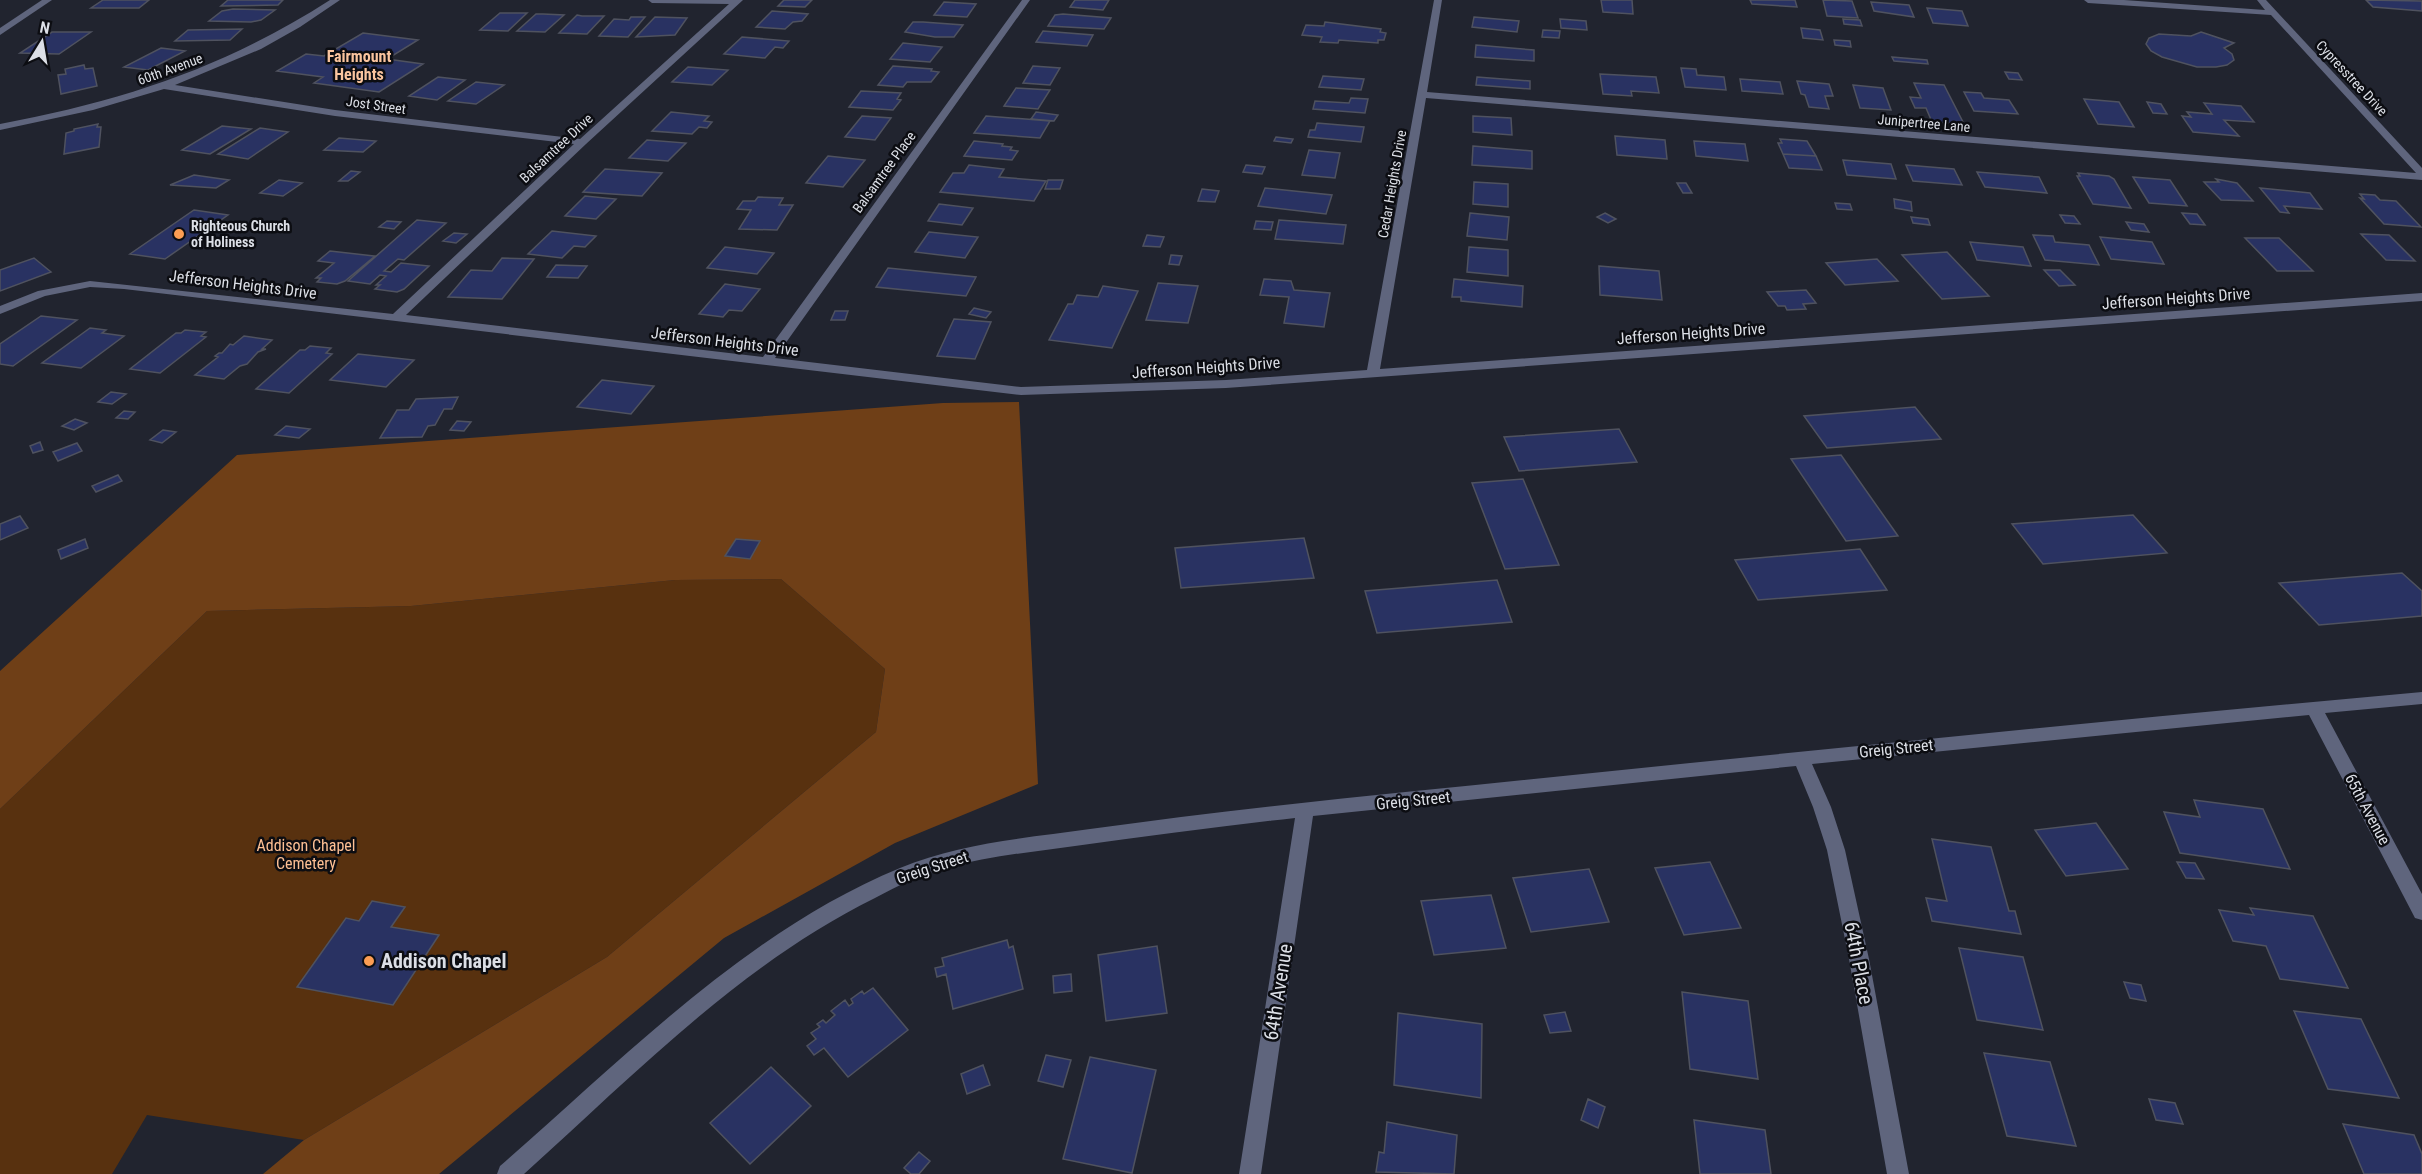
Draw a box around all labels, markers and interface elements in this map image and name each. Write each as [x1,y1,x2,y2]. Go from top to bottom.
north arrow [12,12,72,72]
text: N [38,18,51,38]
street label: Cypresstree Drive [2313,37,2391,119]
district label: Fairmount Heights [327,47,391,84]
street label: 60th Avenue [135,50,205,88]
street label: Jost Street [345,93,407,117]
street label: Balsamtree Drive [516,110,596,186]
street label: Junipertree Lane [1877,111,1971,135]
street label: Balsamtree Place [849,128,919,216]
street label: Cedar Heights Drive [1375,128,1409,239]
place label: Righteous Church of Holiness [191,218,290,250]
marker: Righteous Church of Holiness [172,227,186,241]
street label: Jefferson Heights Drive [168,266,318,303]
street label: Jefferson Heights Drive [2101,284,2251,313]
street label: Jefferson Heights Drive [1616,319,1766,348]
street label: Jefferson Heights Drive [650,323,800,360]
street label: Jefferson Heights Drive [1131,353,1281,382]
street label: Greig Street [1858,735,1934,762]
street label: 65th Avenue [2341,770,2394,848]
street label: Greig Street [1375,787,1451,814]
park label: Addison Chapel Cemetery [256,836,356,873]
street label: Greig Street [894,847,971,888]
street label: 64th Place [1839,920,1879,1006]
street label: 64th Avenue [1259,942,1297,1042]
place label: Addison Chapel [381,949,506,973]
marker: Addison Chapel [362,954,376,968]

